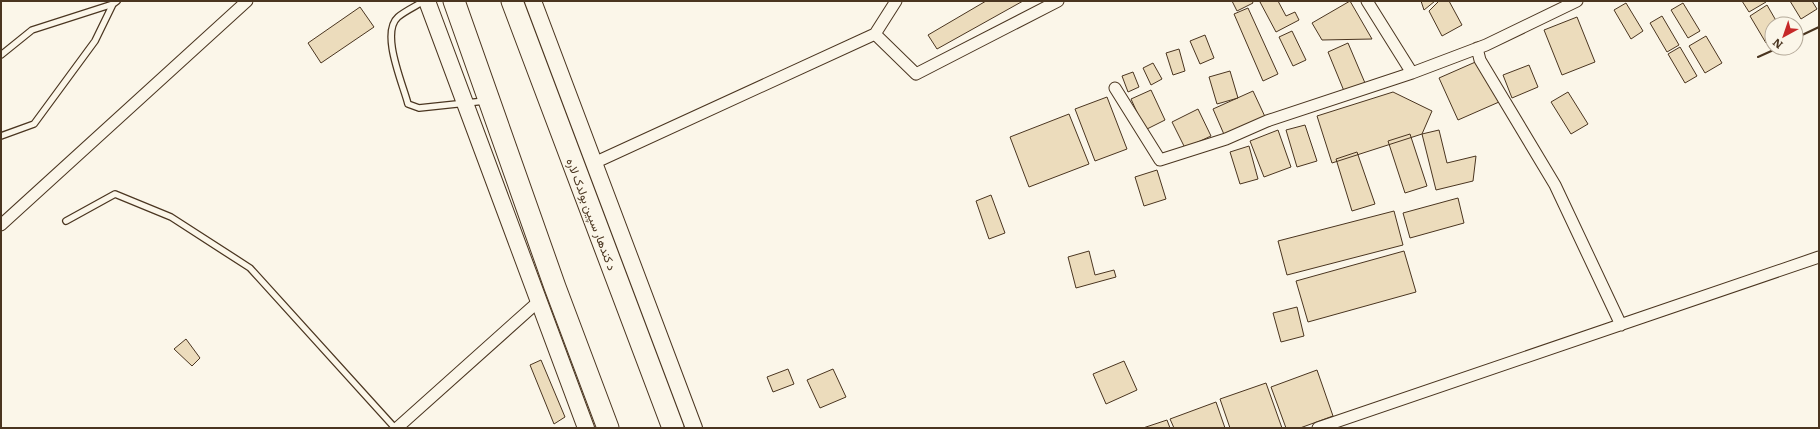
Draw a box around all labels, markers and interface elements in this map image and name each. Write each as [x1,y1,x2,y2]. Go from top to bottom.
north arrow [1764,16,1804,56]
text: N [1768,35,1786,54]
street label: د کندهار سپین بولدک لاره [562,155,622,273]

